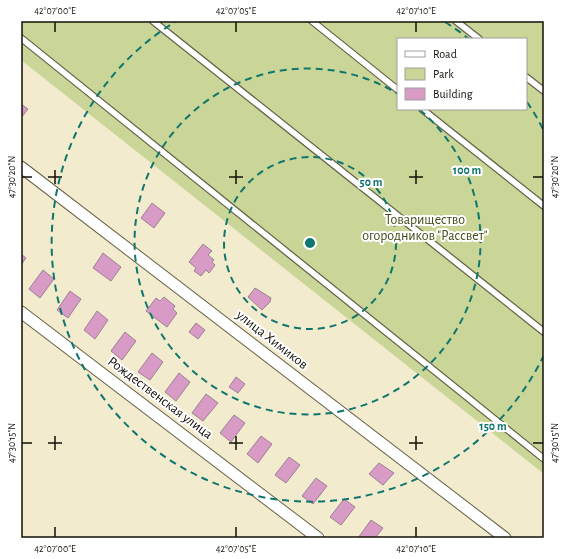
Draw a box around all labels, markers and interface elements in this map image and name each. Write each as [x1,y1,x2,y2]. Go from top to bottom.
text: 42°07'00"E [34,6,76,16]
text: 42°07'05"E [216,6,256,16]
text: 42°07'10"E [396,6,436,16]
legend [397,38,527,110]
text: Road [433,48,457,60]
text: Park [433,68,454,80]
text: Building [433,88,473,100]
text: 47°30'20"N [7,156,17,198]
text: 47°30'20"N [550,156,560,198]
text: 100 m [453,164,481,176]
text: 50 m [360,176,383,188]
park label: Товарищество огородников "Рассвет" [362,213,488,243]
centre of rings [303,236,317,250]
street label: улица Химиков [233,307,310,372]
street label: Рождественская улица [105,354,215,442]
text: 150 m [479,420,507,432]
text: 47°30'15"N [7,423,17,463]
text: 47°30'15"N [550,423,560,463]
text: 42°07'00"E [34,544,76,554]
text: 42°07'05"E [216,544,256,554]
text: 42°07'10"E [396,544,436,554]

